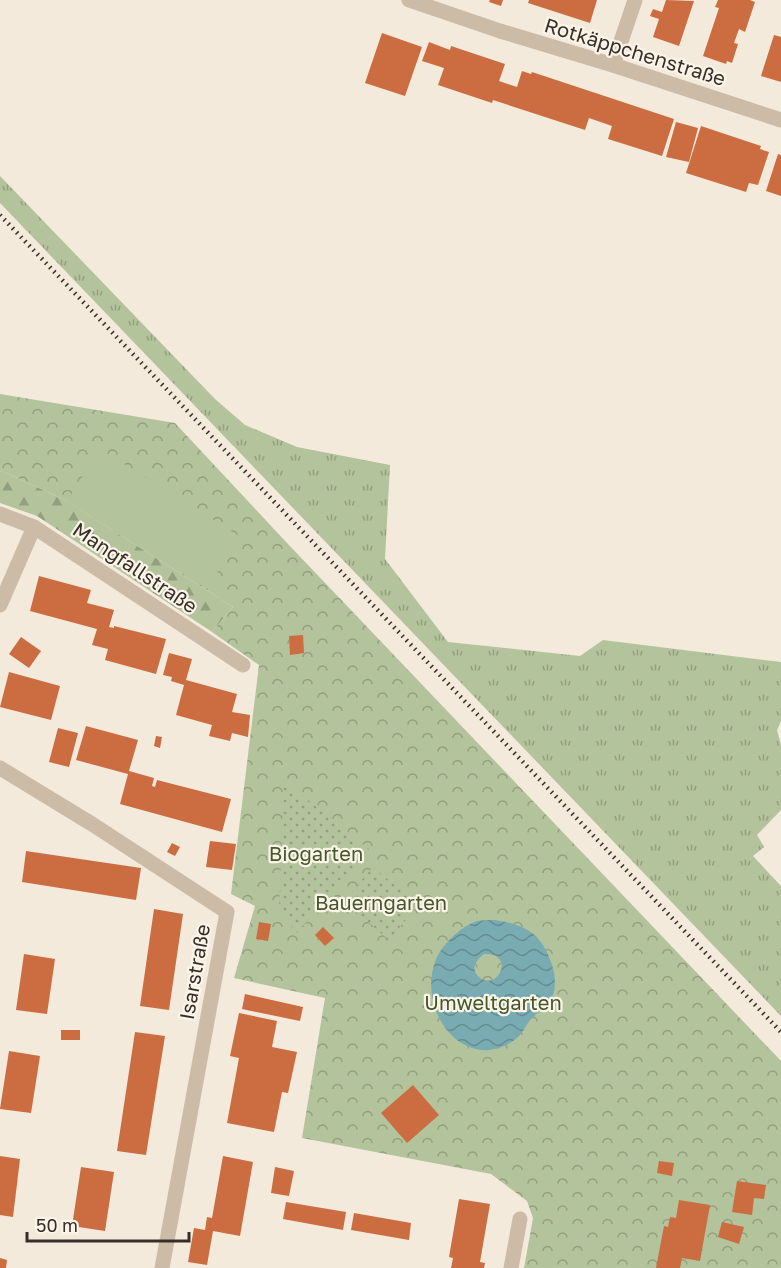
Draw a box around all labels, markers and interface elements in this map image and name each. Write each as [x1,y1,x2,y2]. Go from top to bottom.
street label: Rotkäppchenstraße [542,12,729,90]
street label: Mangfallstraße [69,517,202,618]
park label: Biogarten [269,841,363,865]
park label: Bauerngarten [315,890,447,914]
street label: Isarstraße [174,922,214,1022]
park label: Umweltgarten [424,990,562,1014]
scale bar [27,1205,189,1243]
text: 50 m [36,1214,78,1236]

